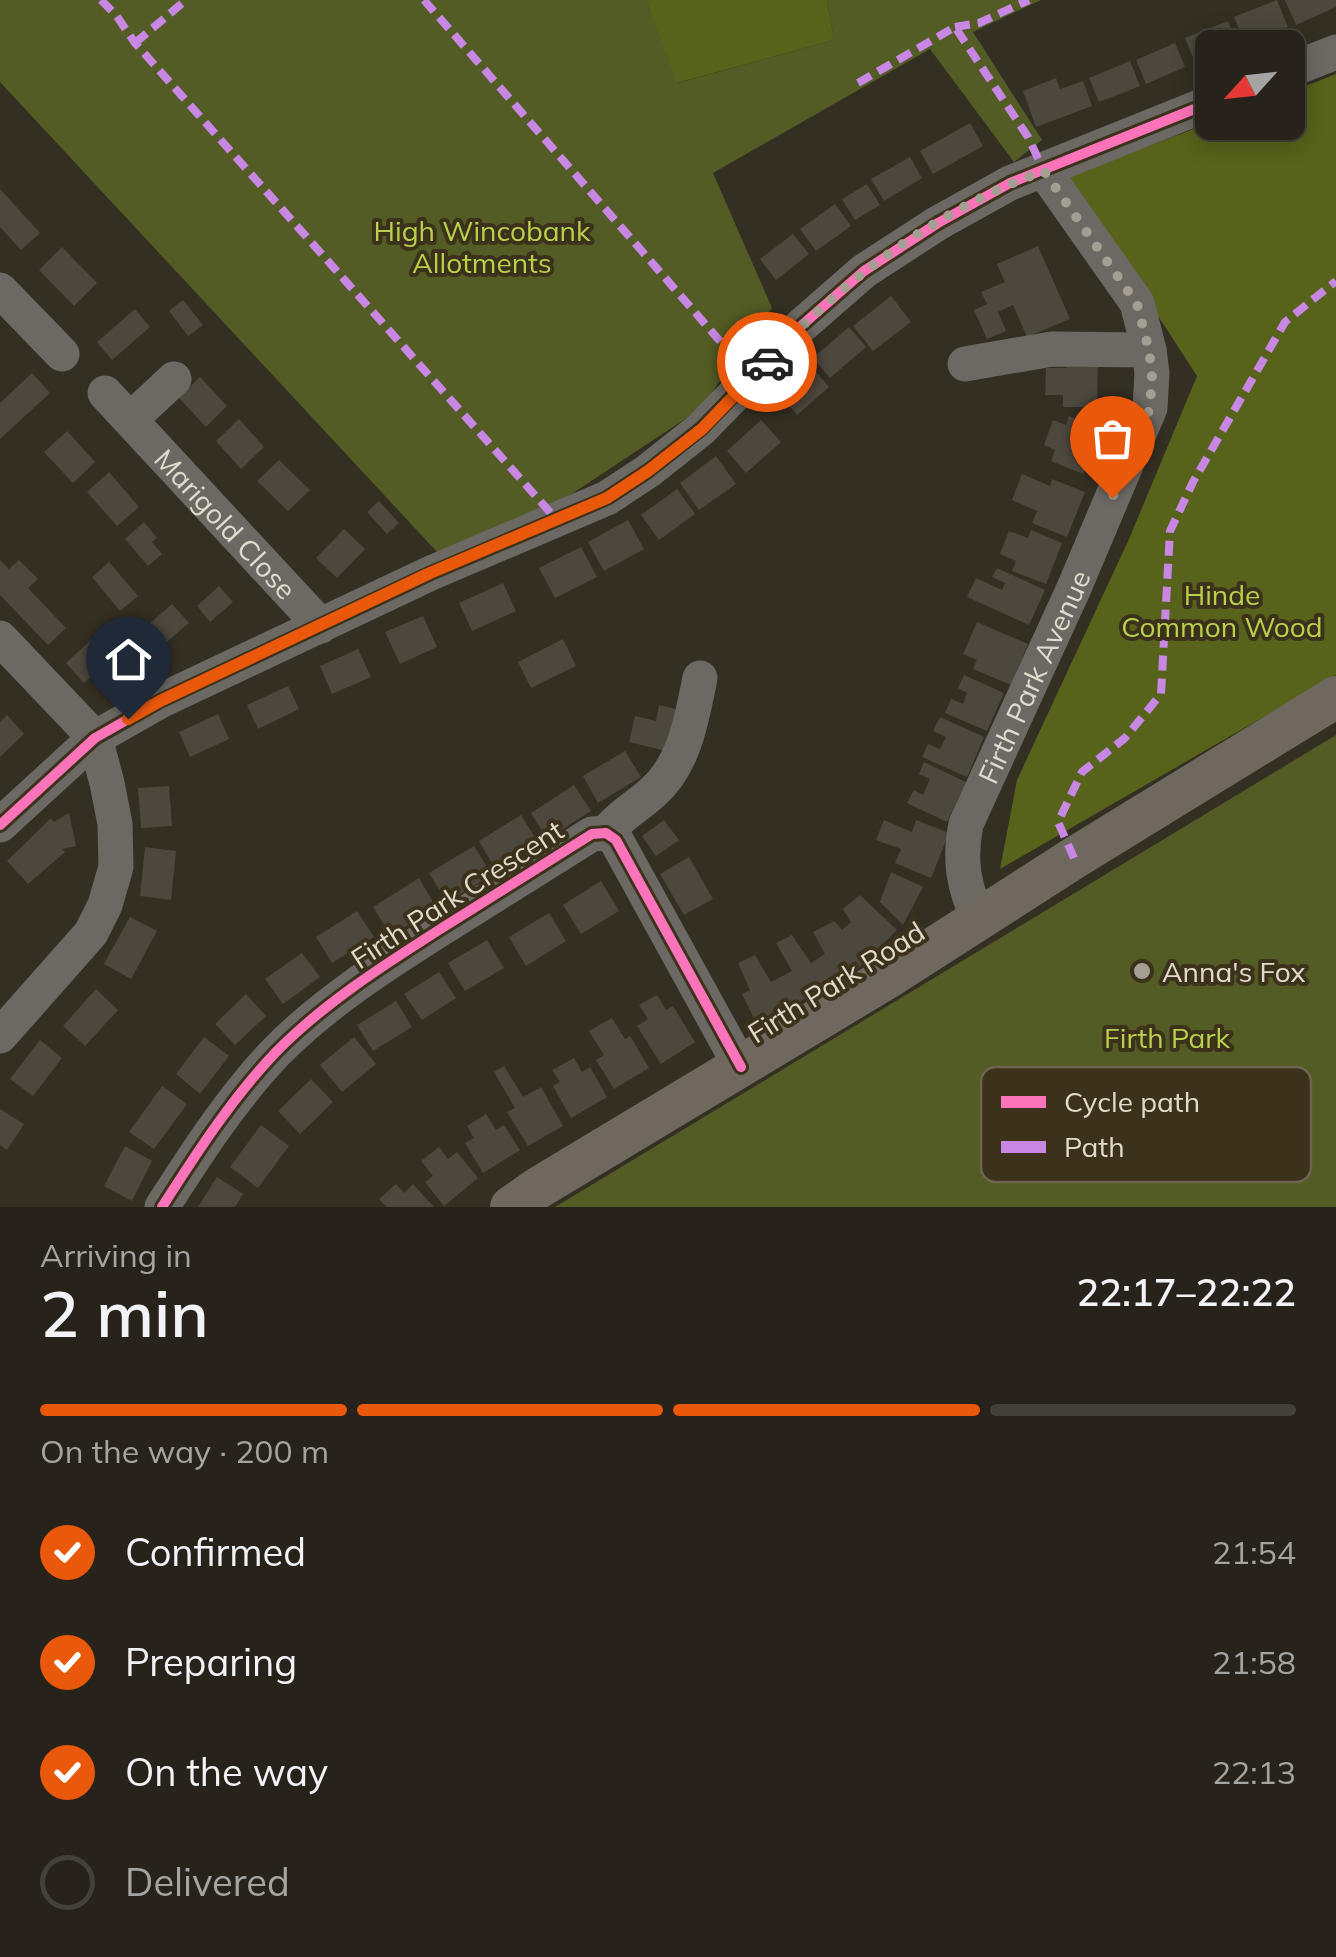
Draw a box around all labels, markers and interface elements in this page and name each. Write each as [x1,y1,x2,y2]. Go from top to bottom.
north arrow [1195,30,1305,140]
map controls [1195,30,1305,140]
park label: High Wincobank Allotments [374,213,591,280]
courier [717,312,817,412]
icon: car [740,335,795,390]
pin [1070,396,1155,499]
icon: bag [1085,411,1140,466]
street label: Marigold Close [148,441,304,606]
street label: Firth Park Avenue [970,565,1097,789]
park label: Hinde Common Wood [1121,577,1323,644]
pin [86,617,171,720]
icon: home [101,632,156,687]
street label: Firth Park Crescent [344,812,570,976]
street label: Firth Park Road [741,914,931,1050]
place label: Anna's Fox [1162,954,1305,989]
marker: Anna's Fox [1131,960,1153,982]
park label: Firth Park [1104,1020,1230,1055]
legend [981,1067,1311,1182]
text: Cycle path [1064,1084,1200,1119]
text: Path [1064,1129,1125,1164]
text: Arriving in [40,1235,192,1275]
text: 22:17–22:22 [1076,1268,1296,1316]
text: 2 min [40,1272,209,1353]
text: On the way · 200 m [40,1431,329,1471]
icon: check [40,1525,95,1580]
text: Confirmed [125,1528,306,1576]
text: 21:54 [1212,1532,1296,1572]
icon: check [40,1635,95,1690]
text: Preparing [125,1638,297,1686]
text: 21:58 [1212,1642,1296,1682]
icon: check [40,1745,95,1800]
text: On the way [125,1748,328,1796]
text: 22:13 [1212,1752,1296,1792]
text: Delivered [125,1858,290,1906]

